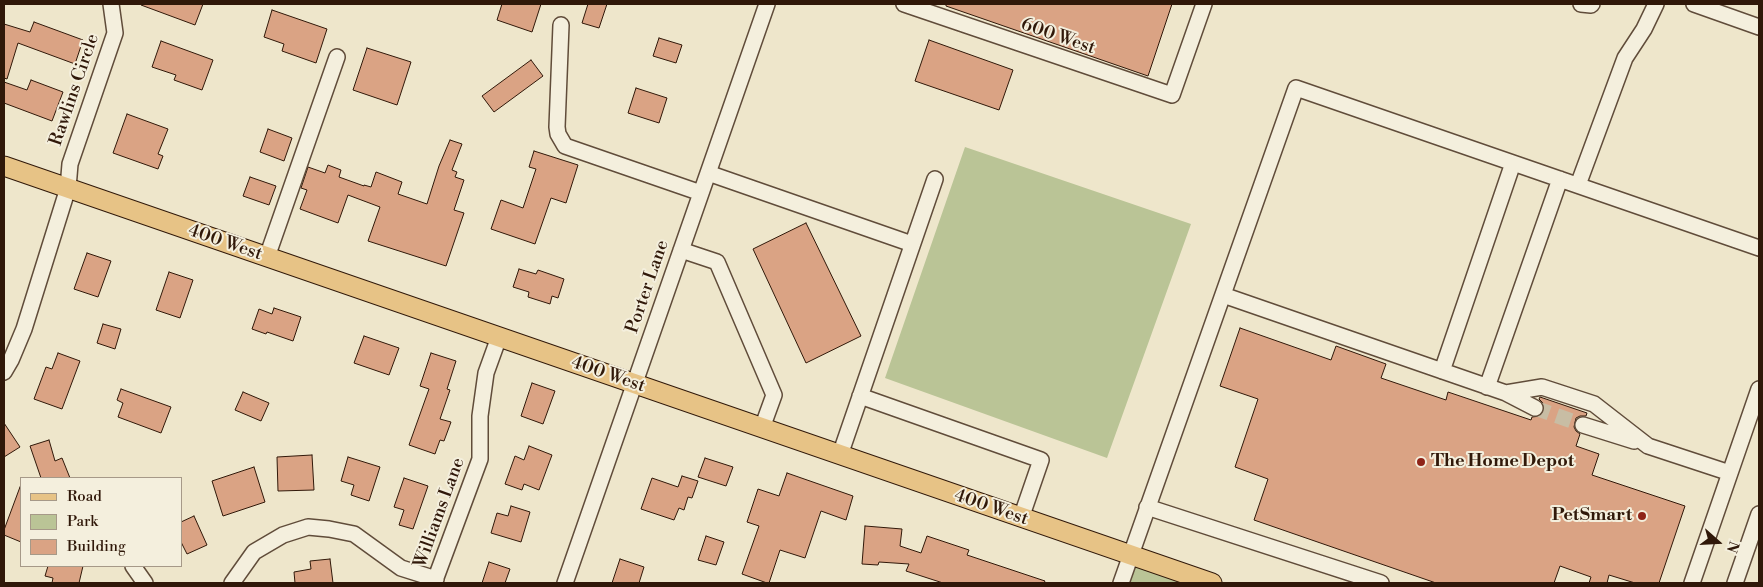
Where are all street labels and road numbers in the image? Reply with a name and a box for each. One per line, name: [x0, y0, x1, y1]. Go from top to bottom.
street label: 600 West: [1018, 14, 1098, 60]
street label: Rawlins Circle: [46, 31, 104, 149]
street label: 400 West: [185, 220, 265, 266]
street label: Porter Lane: [622, 238, 674, 336]
street label: 400 West: [568, 352, 648, 398]
street label: Williams Lane: [410, 455, 470, 571]
street label: 400 West: [951, 485, 1031, 531]

